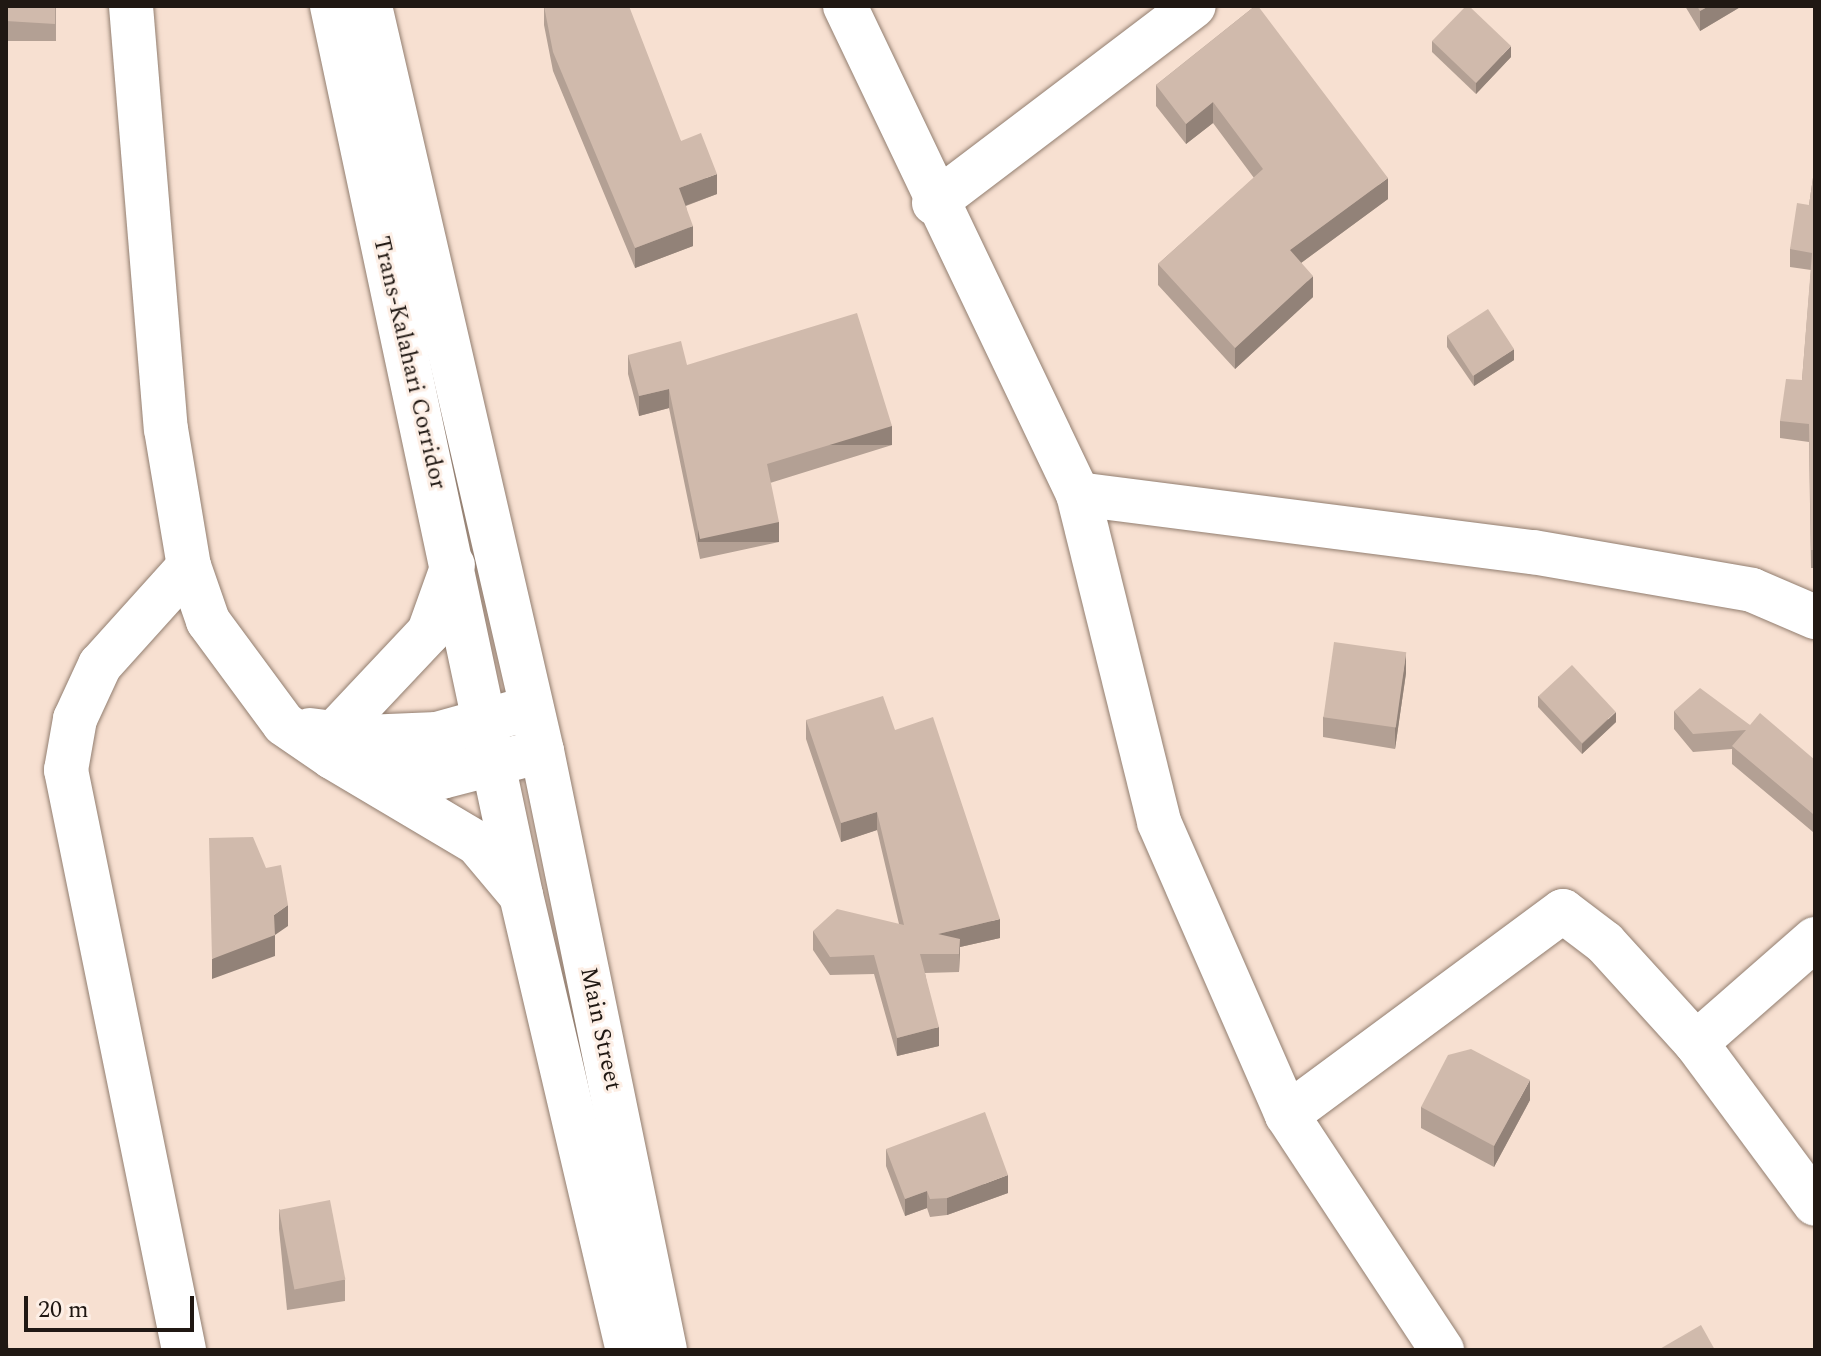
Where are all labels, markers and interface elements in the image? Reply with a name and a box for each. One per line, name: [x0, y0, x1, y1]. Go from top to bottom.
street label: Trans-Kalahari Corridor: [366, 234, 452, 492]
street label: Main Street: [573, 965, 627, 1093]
scale bar: [28, 1280, 198, 1330]
text: 20 m: [38, 1292, 89, 1328]

